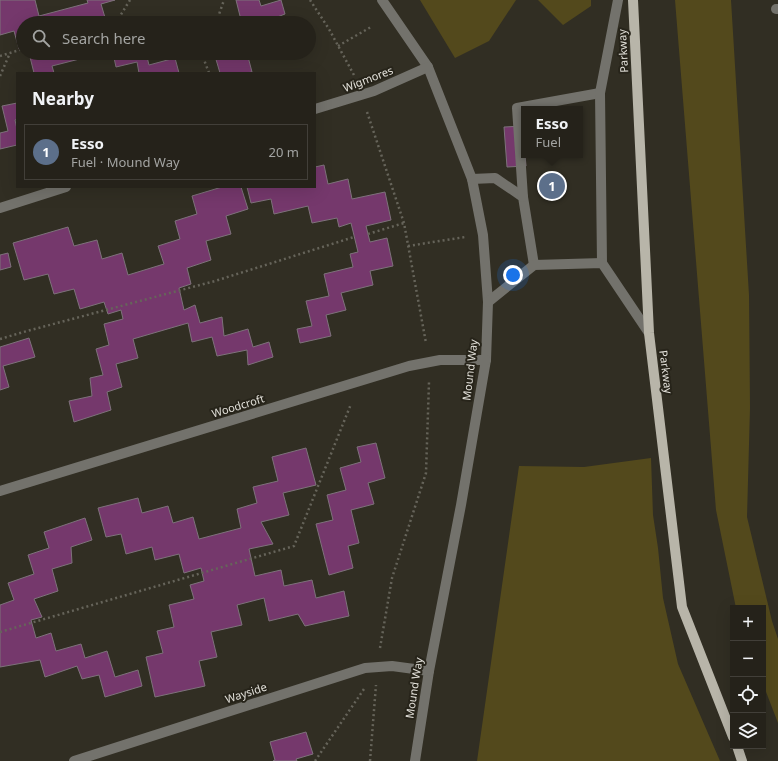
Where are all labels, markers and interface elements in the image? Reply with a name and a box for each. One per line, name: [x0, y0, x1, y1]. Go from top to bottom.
search box: [16, 16, 316, 60]
icon: search: [30, 27, 52, 49]
text: Search here: [62, 28, 145, 48]
street label: Parkway: [614, 28, 631, 73]
street label: Wigmores: [341, 62, 395, 95]
text: Nearby: [32, 87, 94, 110]
popup: [521, 106, 583, 158]
text: Esso: [536, 113, 568, 133]
text: Esso: [71, 133, 104, 153]
text: Fuel: [536, 133, 561, 151]
text: 1: [42, 143, 50, 161]
text: 20 m: [269, 143, 299, 161]
text: Fuel · Mound Way: [71, 153, 180, 171]
pin: 1: [539, 171, 565, 201]
your location: [503, 265, 523, 285]
street label: Mound Way: [458, 338, 481, 401]
street label: Parkway: [656, 349, 677, 395]
street label: Woodcroft: [210, 390, 266, 421]
map controls: [730, 605, 766, 749]
button: +: [730, 605, 766, 641]
button: −: [730, 641, 766, 677]
street label: Mound Way: [401, 656, 426, 720]
button: locate: [730, 677, 766, 713]
street label: Wayside: [223, 679, 269, 706]
button: layers: [730, 713, 766, 749]

